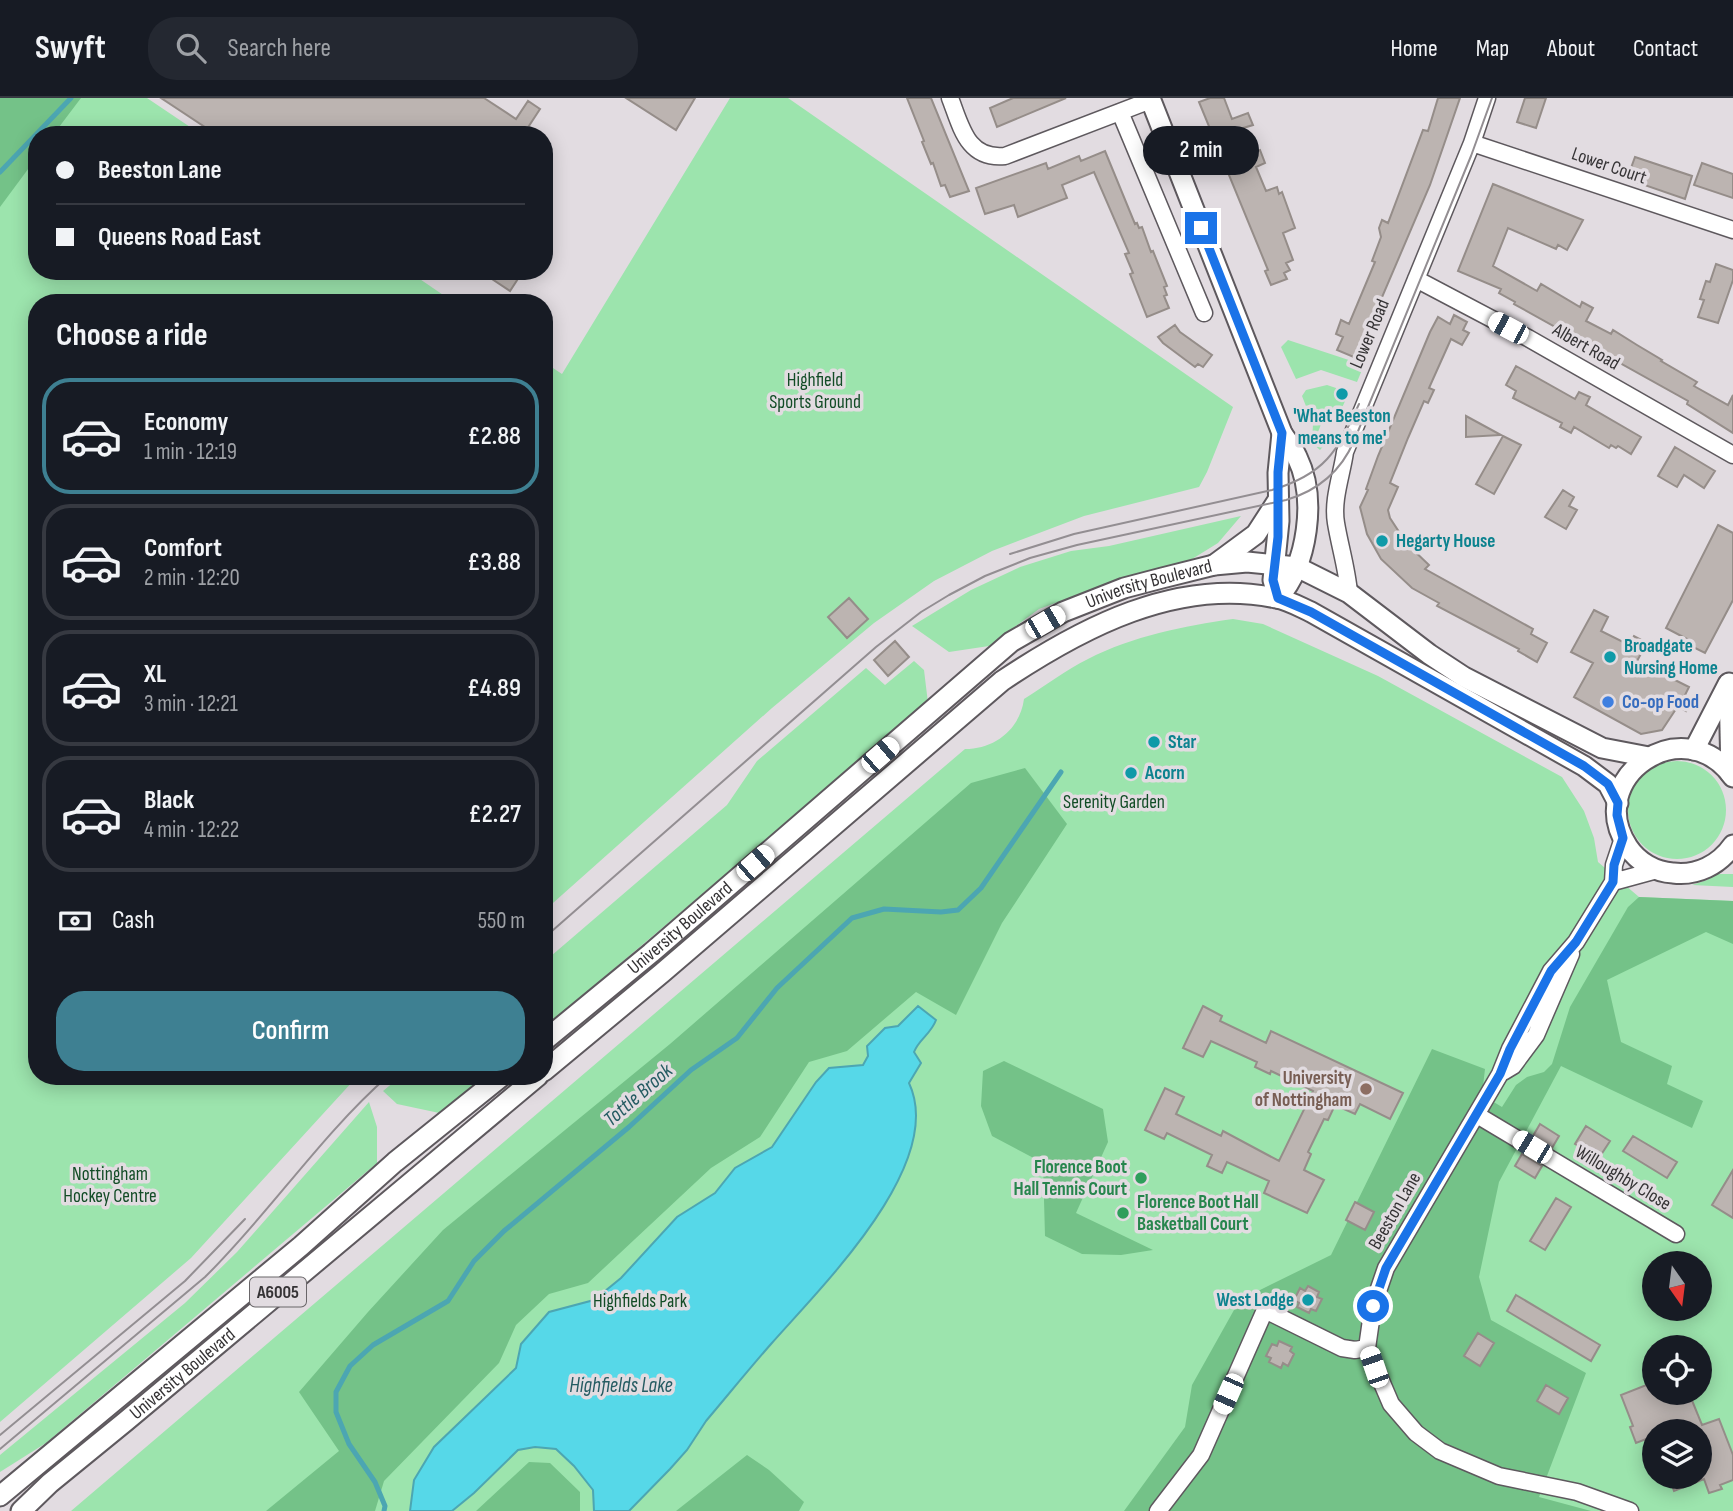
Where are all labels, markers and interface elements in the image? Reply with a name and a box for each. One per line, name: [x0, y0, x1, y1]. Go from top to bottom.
search box: [148, 17, 638, 80]
text: Swyft: [35, 28, 106, 68]
icon: search: [172, 29, 210, 67]
text: Search here: [228, 33, 331, 64]
text: Home: [1390, 34, 1438, 63]
text: Map: [1476, 34, 1509, 63]
text: About: [1547, 34, 1595, 63]
text: Contact: [1633, 34, 1698, 63]
callout: 2 min: [1143, 127, 1259, 176]
text: 2 min: [1179, 136, 1223, 164]
street label: Lower Court: [1569, 142, 1650, 190]
text: Beeston Lane: [98, 155, 222, 186]
route end: [1185, 212, 1217, 244]
text: Queens Road East: [98, 222, 261, 253]
street label: Lower Road: [1345, 296, 1395, 372]
car: [1485, 309, 1532, 347]
text: Choose a ride: [56, 316, 208, 355]
street label: Albert Road: [1548, 318, 1624, 375]
park label: Highfield Sports Ground: [769, 369, 861, 414]
marker: 'What Beeston means to me': [1334, 386, 1350, 402]
icon: car: [60, 405, 123, 468]
place label: 'What Beeston means to me': [1293, 405, 1391, 450]
text: Economy: [144, 407, 228, 438]
text: £2.88: [467, 421, 521, 452]
text: 1 min · 12:19: [144, 438, 237, 466]
place label: Hegarty House: [1396, 530, 1495, 553]
icon: car: [60, 531, 123, 594]
text: Comfort: [144, 533, 222, 564]
marker: Hegarty House: [1374, 533, 1390, 549]
text: £3.88: [467, 547, 521, 578]
street label: University Boulevard: [1082, 554, 1214, 613]
text: 2 min · 12:20: [144, 564, 240, 592]
car: [1022, 602, 1069, 642]
place label: Broadgate Nursing Home: [1624, 635, 1718, 680]
marker: Broadgate Nursing Home: [1602, 649, 1618, 665]
icon: car: [60, 657, 123, 720]
text: XL: [144, 659, 166, 690]
text: £4.89: [467, 673, 521, 704]
text: 3 min · 12:21: [144, 690, 238, 718]
place label: Co-op Food: [1622, 691, 1699, 714]
marker: Co-op Food: [1600, 694, 1616, 710]
place label: Star: [1168, 731, 1197, 754]
car: [858, 733, 903, 777]
marker: Star: [1146, 734, 1162, 750]
place label: Acorn: [1144, 762, 1185, 785]
marker: Acorn: [1123, 765, 1139, 781]
icon: car: [60, 783, 123, 846]
text: Black: [144, 785, 194, 816]
park label: Serenity Garden: [1063, 791, 1165, 814]
text: £2.27: [468, 799, 521, 830]
text: 4 min · 12:22: [144, 816, 239, 844]
car: [733, 841, 778, 885]
street label: University Boulevard: [623, 876, 737, 979]
icon: cash: [56, 902, 94, 940]
text: Cash: [112, 905, 155, 936]
text: 550 m: [478, 907, 525, 935]
button: Confirm: [56, 991, 525, 1071]
water label: Tottle Brook: [598, 1058, 678, 1132]
place label: University of Nottingham: [1255, 1067, 1352, 1112]
marker: University of Nottingham: [1358, 1081, 1374, 1097]
car: [1509, 1127, 1556, 1167]
street label: Willoughby Close: [1571, 1140, 1675, 1216]
place label: Florence Boot Hall Tennis Court: [1014, 1156, 1127, 1201]
park label: Nottingham Hockey Centre: [63, 1163, 157, 1208]
street label: Beeston Lane: [1364, 1168, 1426, 1254]
marker: Florence Boot Hall Tennis Court: [1133, 1170, 1149, 1186]
place label: Florence Boot Hall Basketball Court: [1137, 1191, 1259, 1236]
marker: Florence Boot Hall Basketball Court: [1115, 1205, 1131, 1221]
north arrow: [1642, 1251, 1712, 1321]
map controls: [1642, 1251, 1712, 1489]
road number: A6005: [250, 1278, 306, 1307]
place label: West Lodge: [1217, 1289, 1294, 1312]
park label: Highfields Park: [593, 1290, 688, 1313]
route start: [1357, 1290, 1389, 1322]
marker: West Lodge: [1300, 1292, 1316, 1308]
street label: University Boulevard: [125, 1323, 240, 1424]
button: locate: [1642, 1335, 1712, 1405]
car: [1358, 1344, 1391, 1390]
car: [1210, 1371, 1247, 1417]
water label: Highfields Lake: [569, 1373, 673, 1398]
button: layers: [1642, 1419, 1712, 1489]

